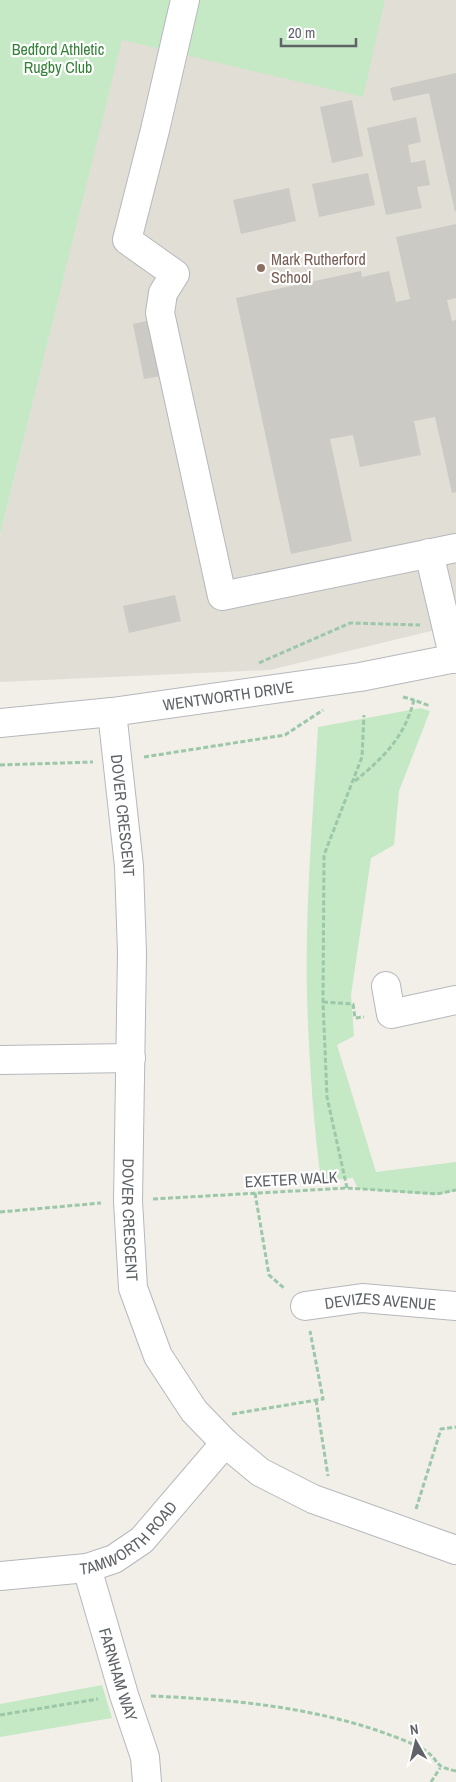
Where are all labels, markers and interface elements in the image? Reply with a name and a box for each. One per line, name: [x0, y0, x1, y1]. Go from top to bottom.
scale bar: [281, 15, 356, 47]
text: 20 m: [288, 22, 315, 43]
park label: Bedford Athletic Rugby Club: [12, 38, 105, 78]
place label: Mark Rutherford School: [271, 248, 366, 288]
marker: Mark Rutherford School: [255, 262, 267, 274]
street label: WENTWORTH DRIVE: [161, 675, 295, 716]
street label: DOVER CRESCENT: [106, 753, 140, 877]
street label: DOVER CRESCENT: [117, 1158, 144, 1282]
street label: EXETER WALK: [244, 1166, 338, 1192]
street label: DEVIZES AVENUE: [323, 1287, 437, 1315]
street label: TAMWORTH ROAD: [79, 1496, 182, 1580]
street label: FARNHAM WAY: [94, 1625, 143, 1724]
north arrow: [391, 1717, 441, 1767]
text: N: [409, 1720, 420, 1739]

